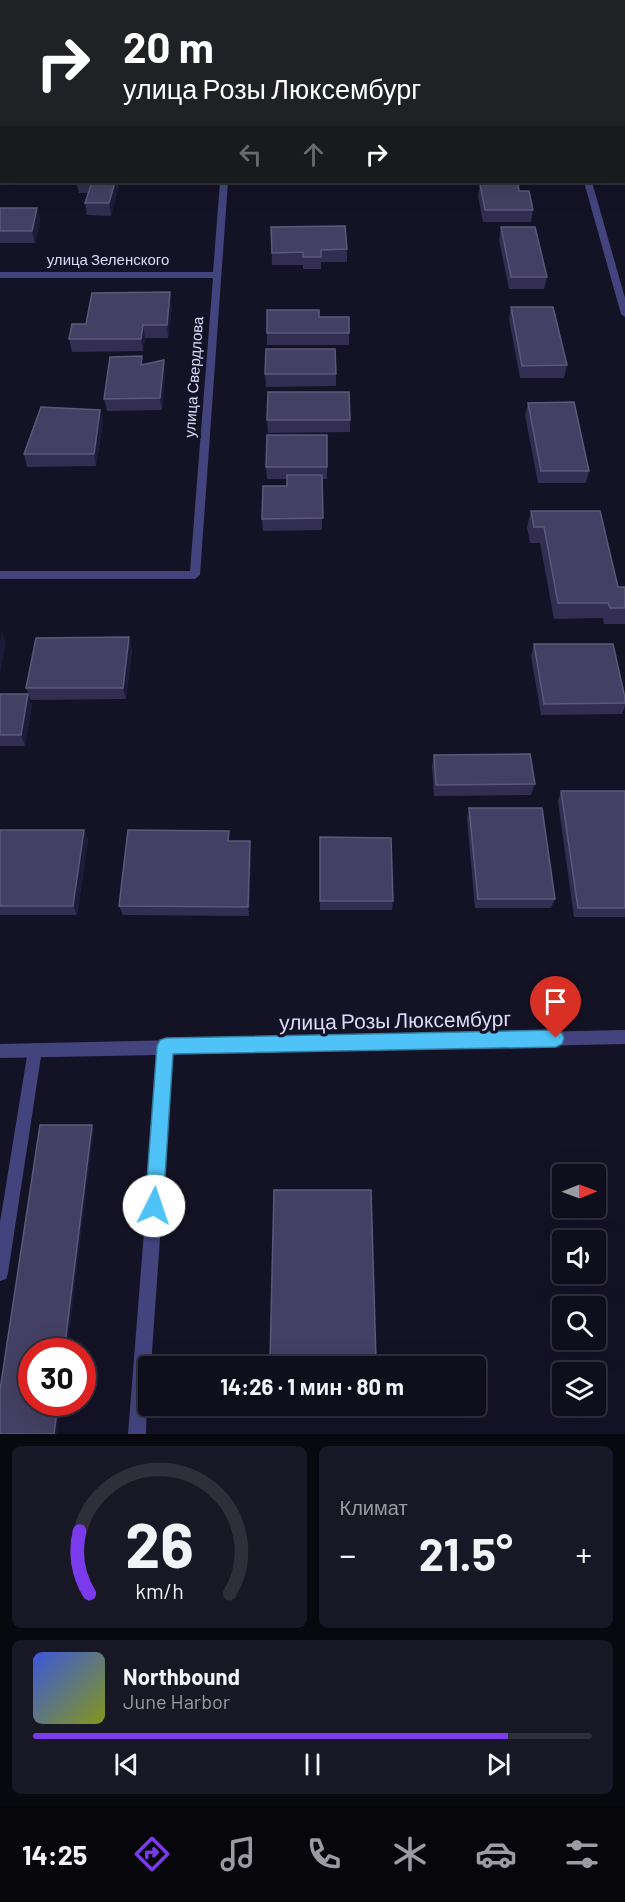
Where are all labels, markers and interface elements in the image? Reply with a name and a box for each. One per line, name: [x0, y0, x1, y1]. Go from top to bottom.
text: 20 m: [123, 21, 214, 71]
icon: right: [24, 24, 102, 102]
text: улица Розы Люксембург: [123, 72, 421, 104]
icon: left: [234, 138, 267, 171]
icon: ahead: [297, 138, 330, 171]
icon: right: [360, 138, 393, 171]
street label: улица Зеленского: [47, 250, 169, 268]
street label: улица Свердлова: [180, 315, 206, 438]
pin: [530, 976, 581, 1038]
icon: arrive: [539, 985, 572, 1018]
street label: улица Розы Люксембург: [279, 1005, 511, 1034]
north arrow: [552, 1164, 606, 1218]
map controls: [552, 1164, 606, 1416]
position arrow: [122, 1174, 186, 1238]
button: sound: [552, 1230, 606, 1284]
button: search: [552, 1296, 606, 1350]
speed limit sign: 30: [18, 1338, 96, 1416]
button: layers: [552, 1362, 606, 1416]
text: 14:26 · 1 мин · 80 m: [220, 1373, 404, 1399]
text: Климат: [340, 1495, 408, 1519]
text: 26: [125, 1506, 193, 1580]
text: 21.5°: [419, 1526, 513, 1580]
text: −: [340, 1534, 356, 1574]
text: +: [576, 1534, 592, 1574]
text: km/h: [135, 1578, 184, 1603]
text: Northbound: [123, 1663, 240, 1689]
text: June Harbor: [123, 1689, 230, 1713]
icon: previous: [110, 1748, 143, 1781]
icon: pause: [296, 1748, 329, 1781]
icon: next: [482, 1748, 515, 1781]
icon: directions: [131, 1833, 173, 1875]
icon: music: [217, 1833, 259, 1875]
icon: phone: [303, 1833, 345, 1875]
icon: climate: [389, 1833, 431, 1875]
icon: car: [475, 1833, 517, 1875]
icon: filters: [561, 1833, 603, 1875]
text: 14:25: [22, 1838, 87, 1870]

